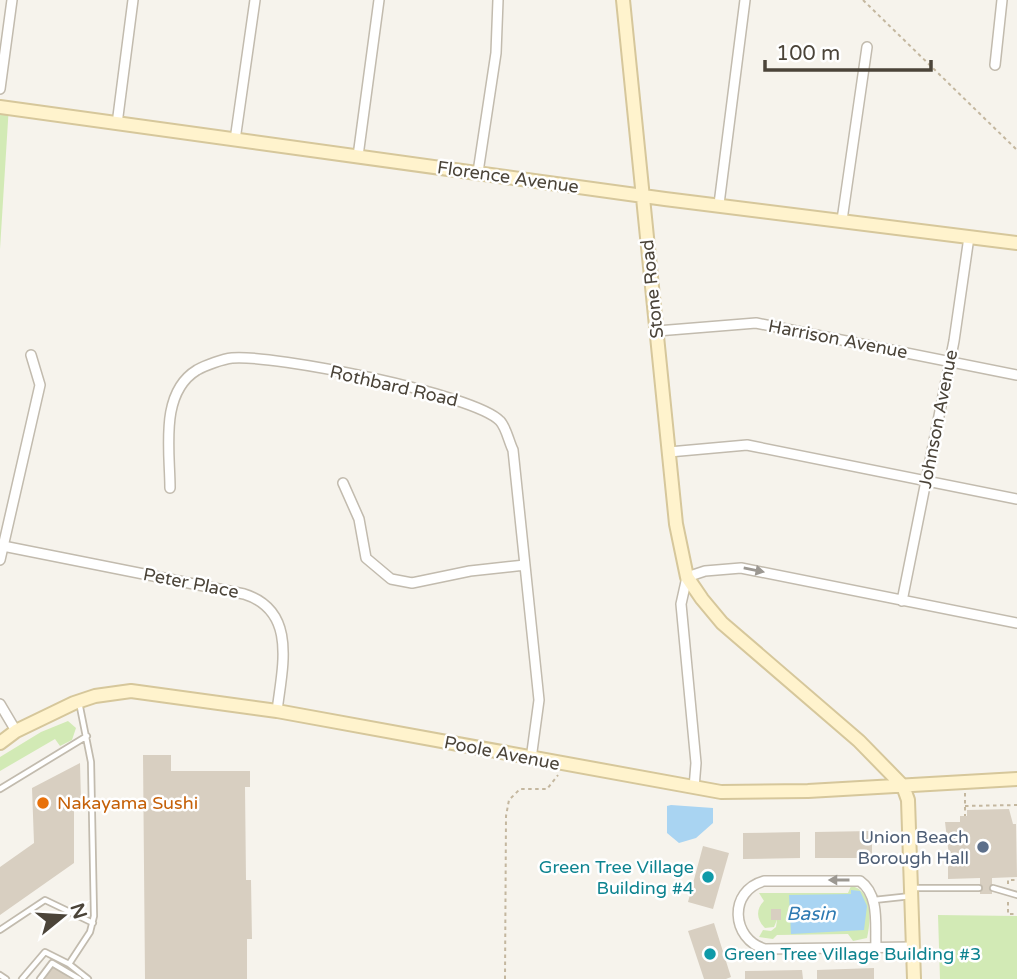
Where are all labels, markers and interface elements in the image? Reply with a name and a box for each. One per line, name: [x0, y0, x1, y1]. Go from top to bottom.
scale bar: [765, 28, 931, 72]
text: 100 m: [776, 41, 840, 66]
street label: Florence Avenue: [436, 156, 580, 198]
street label: Stone Road: [636, 238, 668, 340]
street label: Harrison Avenue: [766, 315, 910, 363]
street label: Johnson Avenue: [914, 348, 962, 490]
street label: Rothbard Road: [328, 361, 460, 411]
street label: Peter Place: [141, 563, 241, 603]
one-way arrow: [743, 565, 765, 576]
street label: Poole Avenue: [442, 731, 562, 775]
place label: Nakayama Sushi: [57, 792, 198, 814]
marker: Nakayama Sushi: [35, 795, 51, 811]
place label: Union Beach Borough Hall: [857, 826, 969, 869]
marker: Union Beach Borough Hall: [975, 839, 991, 855]
place label: Green Tree Village Building #4: [539, 856, 694, 899]
marker: Green Tree Village Building #4: [700, 869, 716, 885]
one-way arrow: [828, 874, 850, 886]
north arrow: [28, 881, 98, 951]
text: N: [65, 900, 91, 922]
water label: Basin: [786, 903, 836, 925]
place label: Green Tree Village Building #3: [724, 943, 981, 965]
marker: Green Tree Village Building #3: [702, 946, 718, 962]

